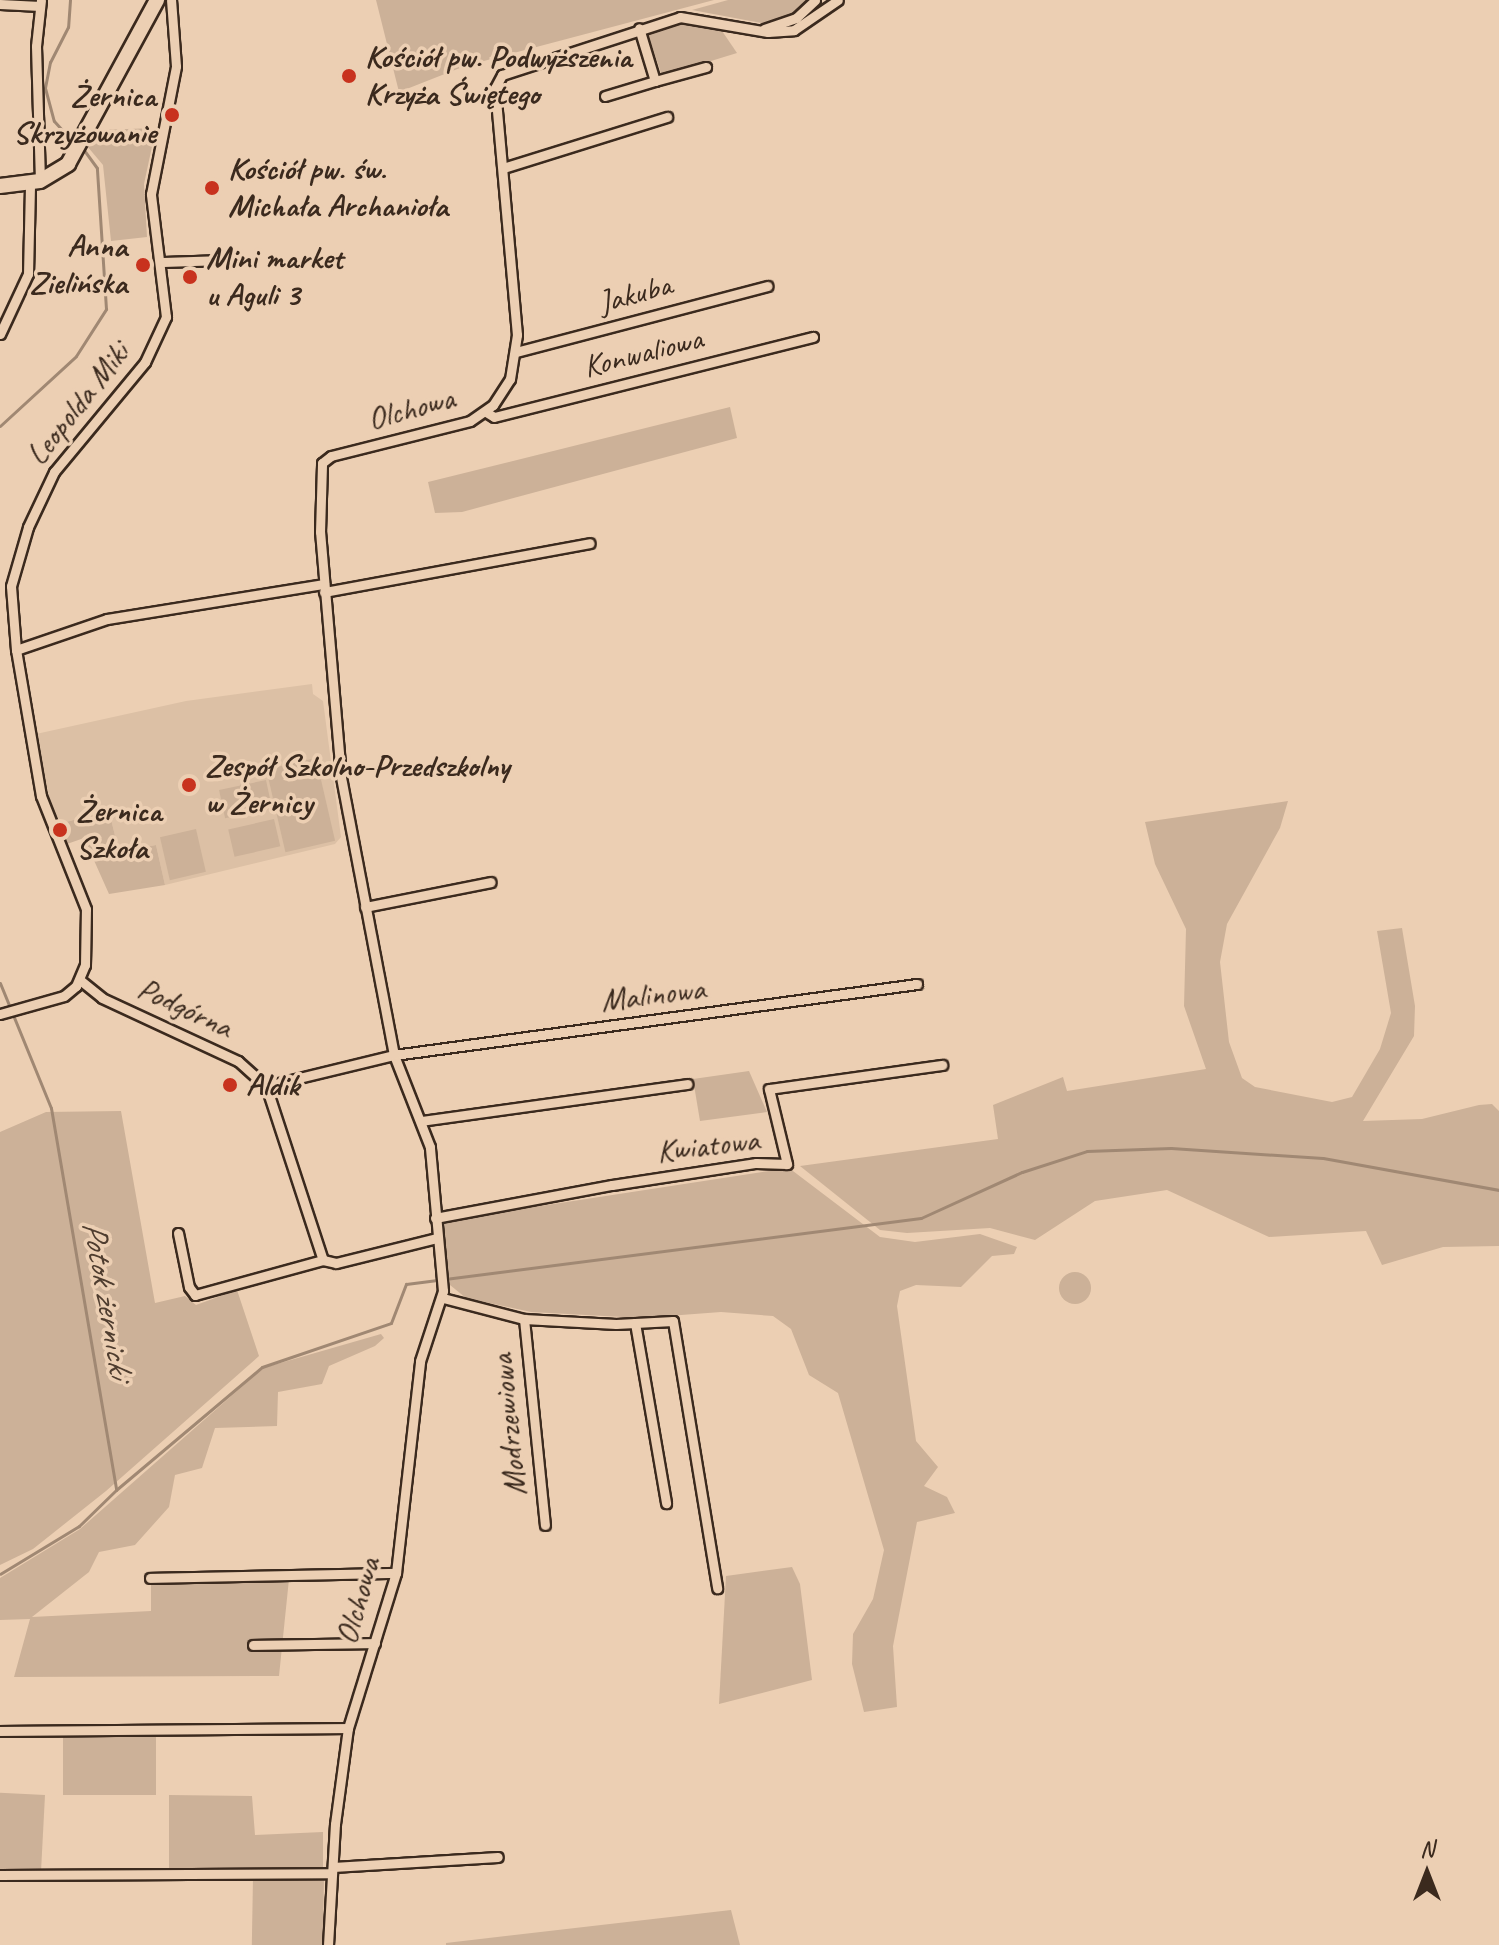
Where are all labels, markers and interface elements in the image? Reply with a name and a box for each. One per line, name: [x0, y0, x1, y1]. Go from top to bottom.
place label: Kościół pw. Podwyższenia Krzyża Świętego: [365, 39, 631, 114]
marker: Kościół pw. Podwyższenia Krzyża Świętego: [340, 67, 358, 85]
place label: Żernica Skrzyżowanie: [13, 78, 156, 153]
marker: Żernica Skrzyżowanie: [163, 106, 181, 124]
place label: Kościół pw. św. Michała Archanioła: [228, 151, 449, 226]
marker: Kościół pw. św. Michała Archanioła: [203, 179, 221, 197]
place label: Anna Zielińska: [30, 228, 127, 303]
place label: Mini market u Aguli 3: [206, 240, 342, 315]
marker: Anna Zielińska: [134, 256, 152, 274]
street label: Jakuba: [594, 266, 676, 322]
marker: Mini market u Aguli 3: [181, 268, 199, 286]
street label: Konwaliowa: [580, 320, 706, 386]
street label: Leopolda Miki: [18, 335, 138, 473]
street label: Olchowa: [364, 379, 458, 439]
place label: Zespół Szkolno-Przedszkolny w Żernicy: [205, 748, 509, 823]
marker: Zespół Szkolno-Przedszkolny w Żernicy: [180, 776, 198, 794]
place label: Żernica Szkoła: [76, 793, 162, 868]
marker: Żernica Szkoła: [51, 821, 69, 839]
street label: Podgórna: [131, 969, 239, 1047]
street label: Malinowa: [599, 970, 707, 1020]
place label: Aldik: [246, 1066, 299, 1104]
marker: Aldik: [221, 1076, 239, 1094]
street label: Kwiatowa: [655, 1121, 761, 1171]
water label: Potok żernicki: [74, 1218, 142, 1380]
street label: Modrzewiowa: [482, 1352, 536, 1498]
street label: Olchowa: [327, 1553, 389, 1649]
north arrow: [1387, 1833, 1467, 1913]
text: N: [1420, 1835, 1434, 1863]

